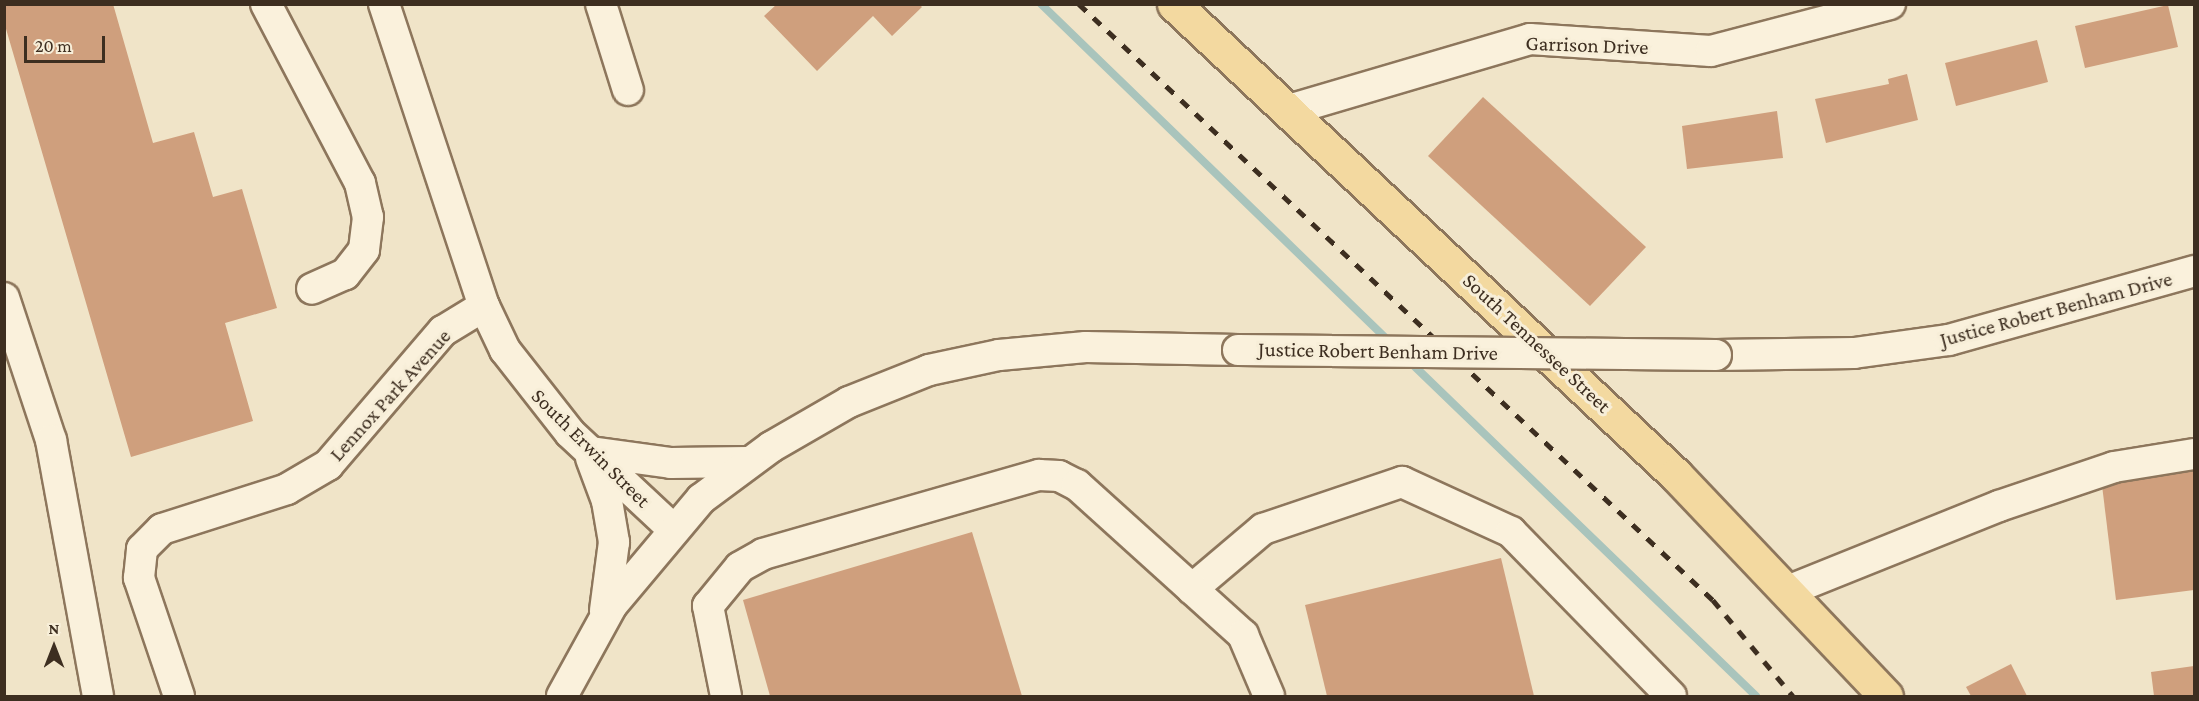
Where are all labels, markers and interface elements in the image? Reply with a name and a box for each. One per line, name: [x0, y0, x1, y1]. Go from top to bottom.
scale bar: [27, 24, 108, 62]
street label: Garrison Drive: [1525, 30, 1649, 60]
text: 20 m: [35, 36, 72, 56]
street label: Justice Robert Benham Drive: [1937, 266, 2175, 352]
street label: South Tennessee Street: [1458, 268, 1616, 418]
street label: Lennox Park Avenue: [324, 324, 456, 466]
street label: Justice Robert Benham Drive: [1258, 336, 1498, 366]
street label: South Erwin Street: [526, 383, 656, 513]
north arrow: [24, 617, 84, 677]
text: N: [49, 620, 59, 637]

